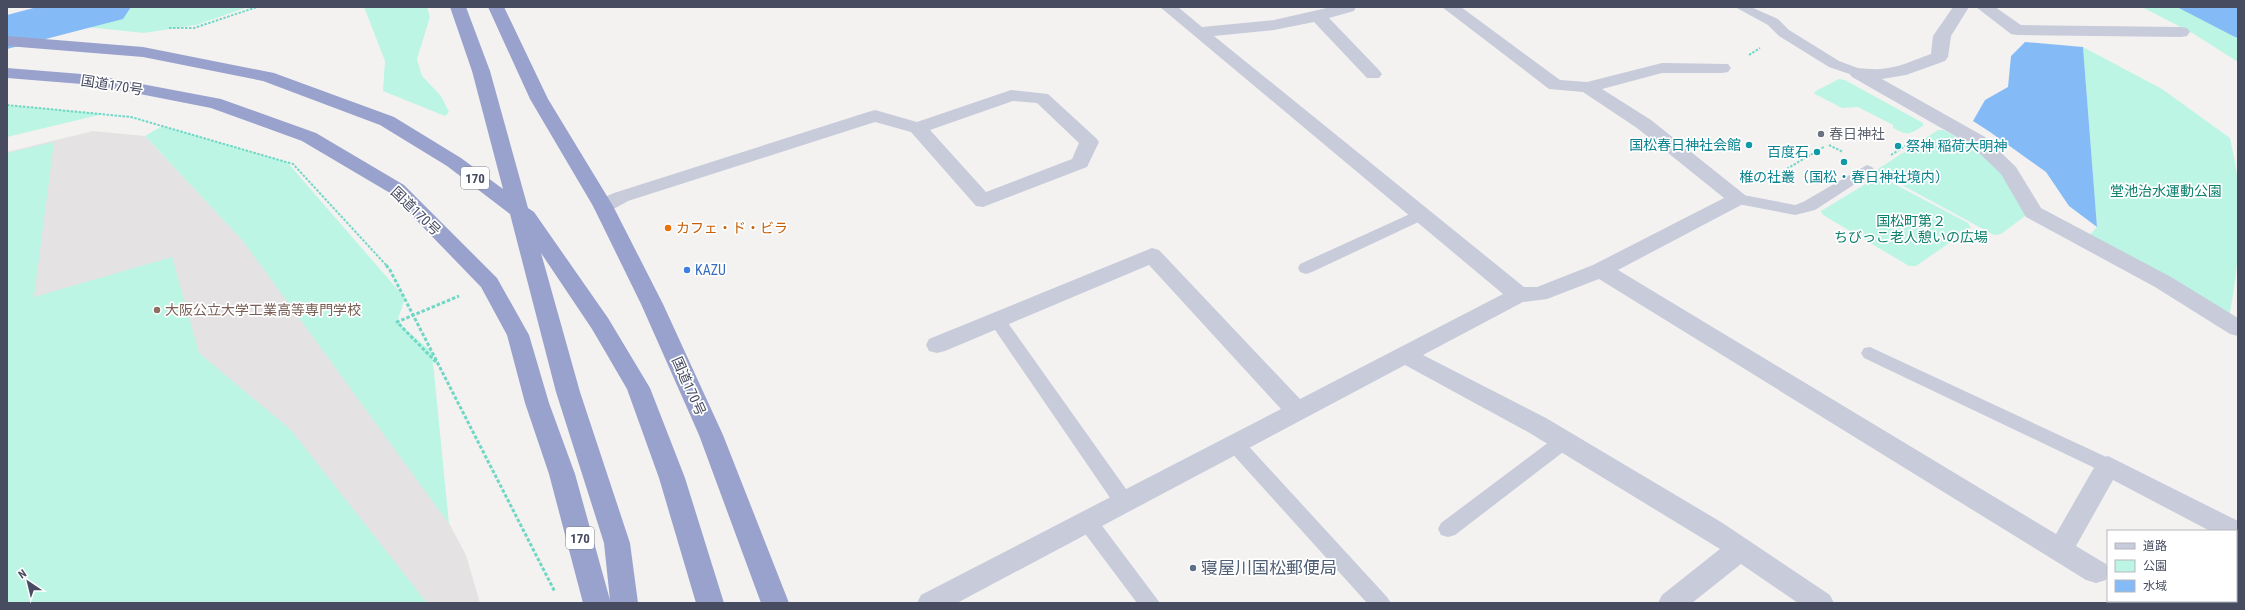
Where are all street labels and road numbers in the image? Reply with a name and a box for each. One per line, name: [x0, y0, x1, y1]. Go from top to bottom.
street label: 国道170号: [80, 72, 144, 98]
road number: 170: [461, 167, 489, 189]
street label: 国道170号: [388, 183, 444, 239]
street label: 国道170号: [669, 354, 709, 418]
road number: 170: [566, 527, 594, 549]

